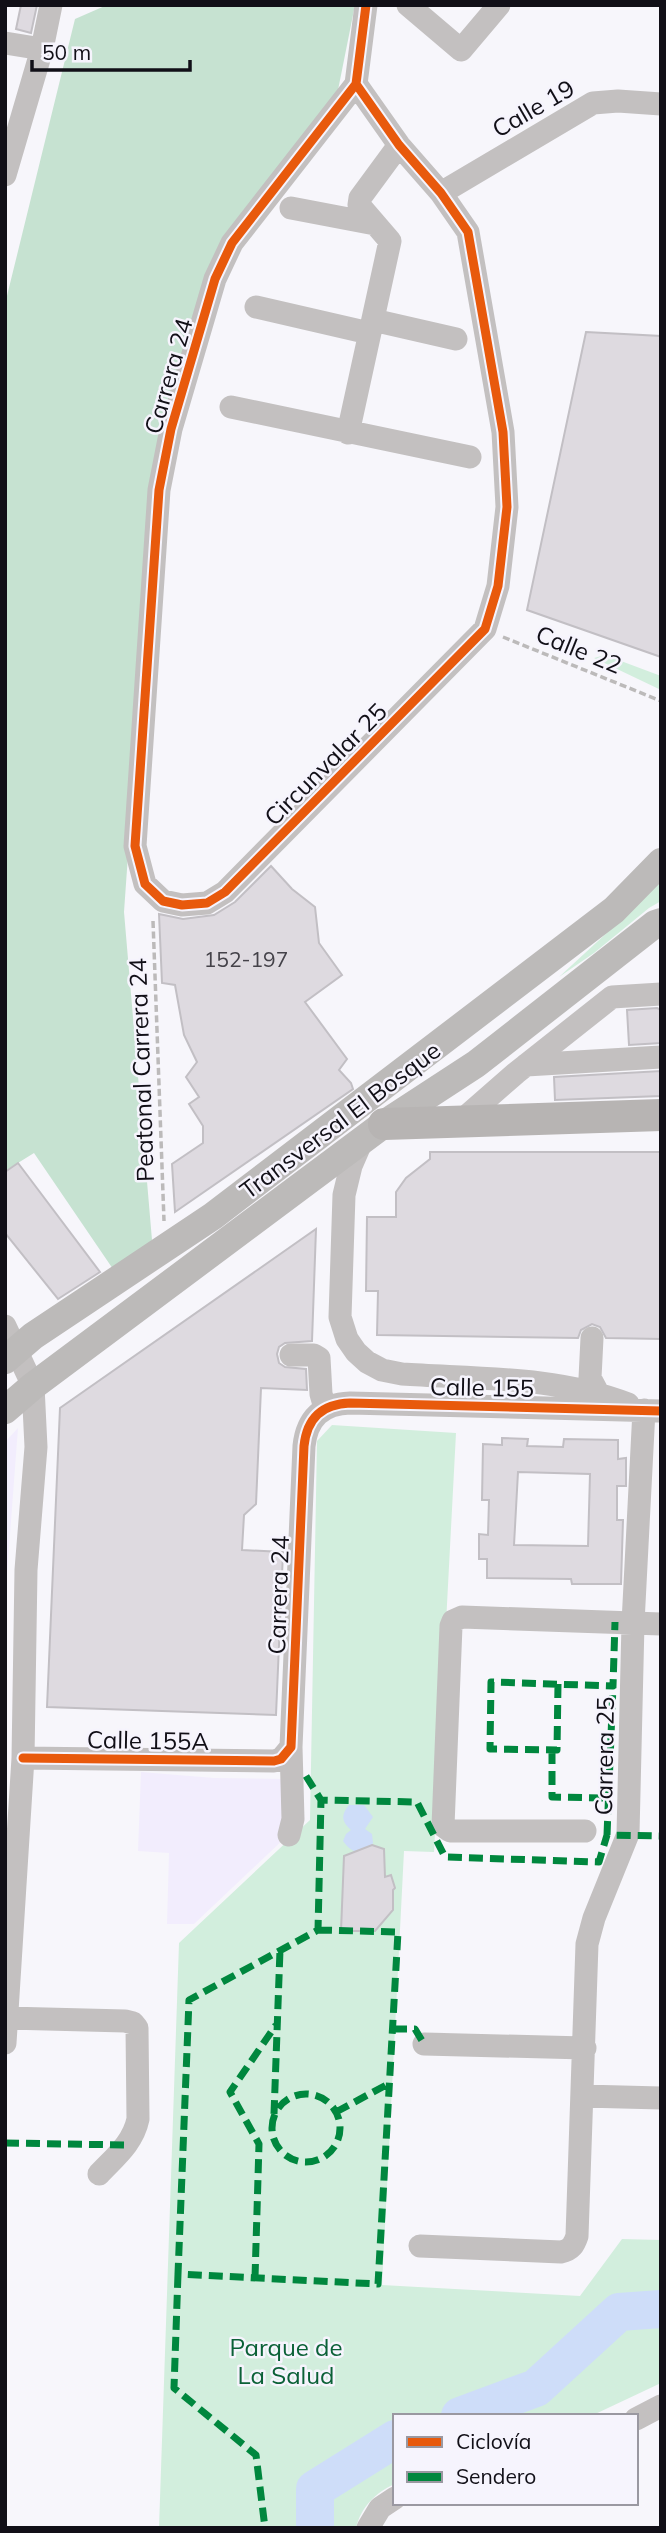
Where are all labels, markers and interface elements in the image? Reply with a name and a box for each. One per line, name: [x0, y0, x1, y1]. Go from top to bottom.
scale bar: [32, 28, 189, 72]
text: 50 m: [42, 39, 91, 65]
street label: Calle 19: [487, 73, 579, 143]
street label: Carrera 24: [137, 315, 199, 437]
street label: Calle 22: [532, 618, 626, 680]
street label: Circunvalar 25: [257, 696, 393, 832]
house number: 152-197: [204, 946, 288, 972]
street label: Peatonal Carrera 24: [122, 958, 160, 1182]
street label: Transversal El Bosque: [234, 1035, 446, 1205]
street label: Calle 155: [430, 1371, 534, 1403]
street label: Carrera 24: [261, 1535, 295, 1655]
street label: Carrera 25: [588, 1696, 620, 1816]
street label: Calle 155A: [87, 1724, 210, 1756]
park label: Parque de La Salud: [229, 2332, 343, 2390]
legend: [393, 2414, 638, 2505]
text: Ciclovía: [456, 2428, 531, 2454]
text: Sendero: [456, 2463, 536, 2489]

